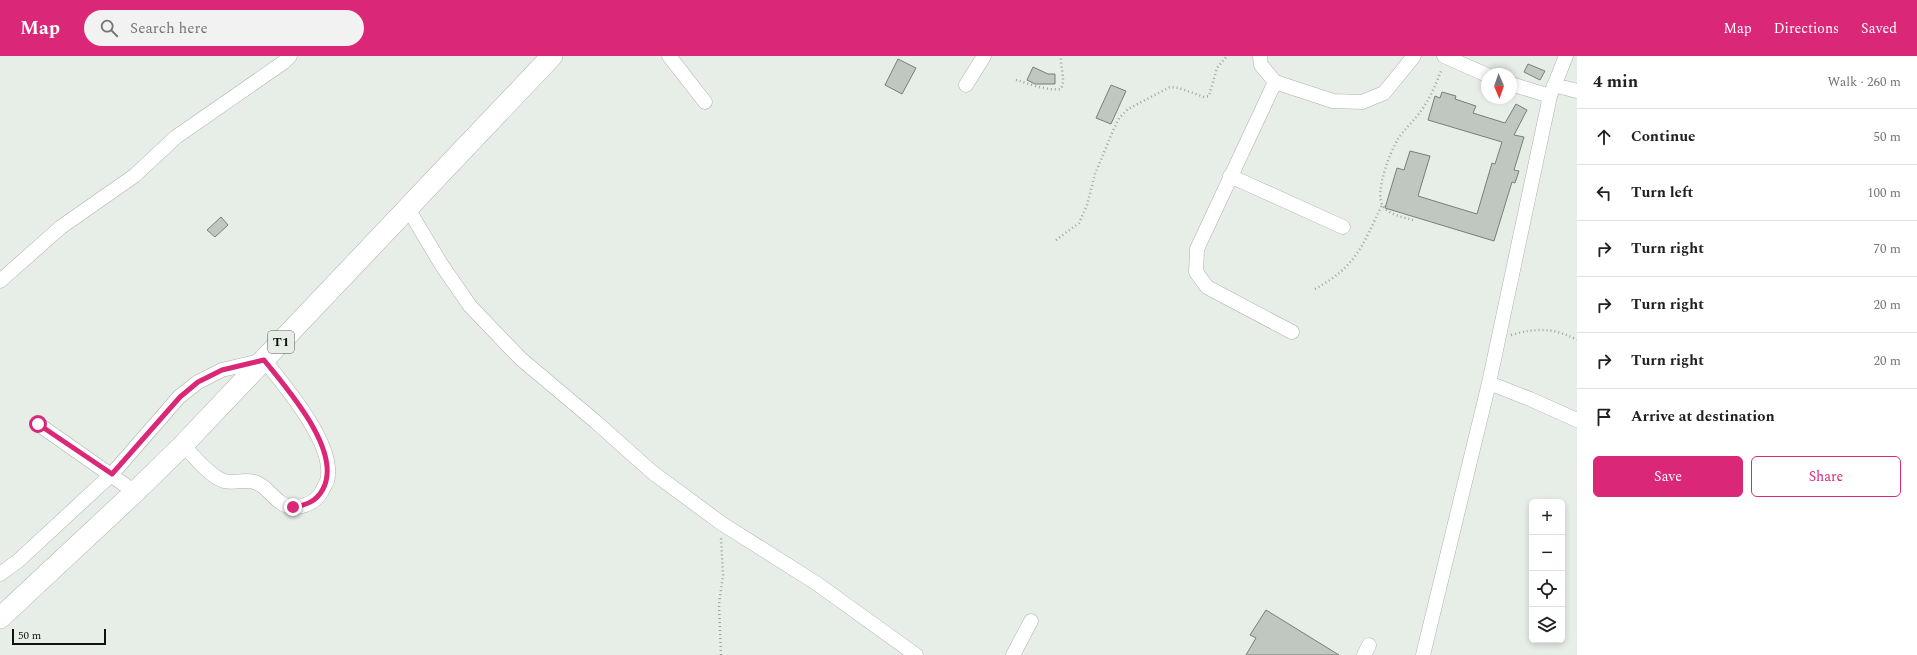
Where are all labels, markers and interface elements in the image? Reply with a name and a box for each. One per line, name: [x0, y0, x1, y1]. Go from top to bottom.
search box: [84, 10, 364, 46]
text: Map: [20, 14, 60, 43]
icon: search: [98, 17, 120, 39]
text: Search here: [130, 17, 208, 40]
text: Map: [1724, 18, 1752, 39]
text: Directions: [1774, 18, 1839, 39]
text: Saved: [1861, 18, 1897, 39]
north arrow: [1481, 68, 1517, 104]
text: 4 min: [1593, 69, 1638, 95]
text: Walk · 260 m: [1827, 72, 1901, 92]
text: Continue: [1631, 125, 1696, 148]
icon: ahead: [1593, 126, 1615, 148]
text: 50 m: [1874, 127, 1901, 147]
text: Turn left: [1631, 181, 1693, 204]
icon: left: [1593, 182, 1615, 204]
text: 100 m: [1867, 183, 1901, 203]
text: Turn right: [1631, 237, 1704, 260]
icon: right: [1593, 238, 1615, 260]
text: 70 m: [1874, 239, 1901, 259]
text: Turn right: [1631, 293, 1704, 316]
icon: right: [1593, 294, 1615, 316]
text: 20 m: [1874, 295, 1901, 315]
road number: T1: [268, 331, 294, 353]
text: Turn right: [1631, 349, 1704, 372]
icon: right: [1593, 350, 1615, 372]
text: 20 m: [1874, 351, 1901, 371]
text: Arrive at destination: [1631, 405, 1775, 428]
icon: arrive: [1593, 406, 1615, 428]
route start: [29, 415, 47, 433]
button: Save: [1593, 456, 1743, 497]
button: Share: [1751, 456, 1901, 497]
route end: [284, 498, 302, 516]
map controls: [1529, 499, 1565, 643]
button: +: [1529, 499, 1565, 535]
button: −: [1529, 535, 1565, 571]
button: locate: [1529, 571, 1565, 607]
button: layers: [1529, 607, 1565, 643]
scale bar: [12, 627, 106, 646]
text: 50 m: [18, 627, 41, 644]

